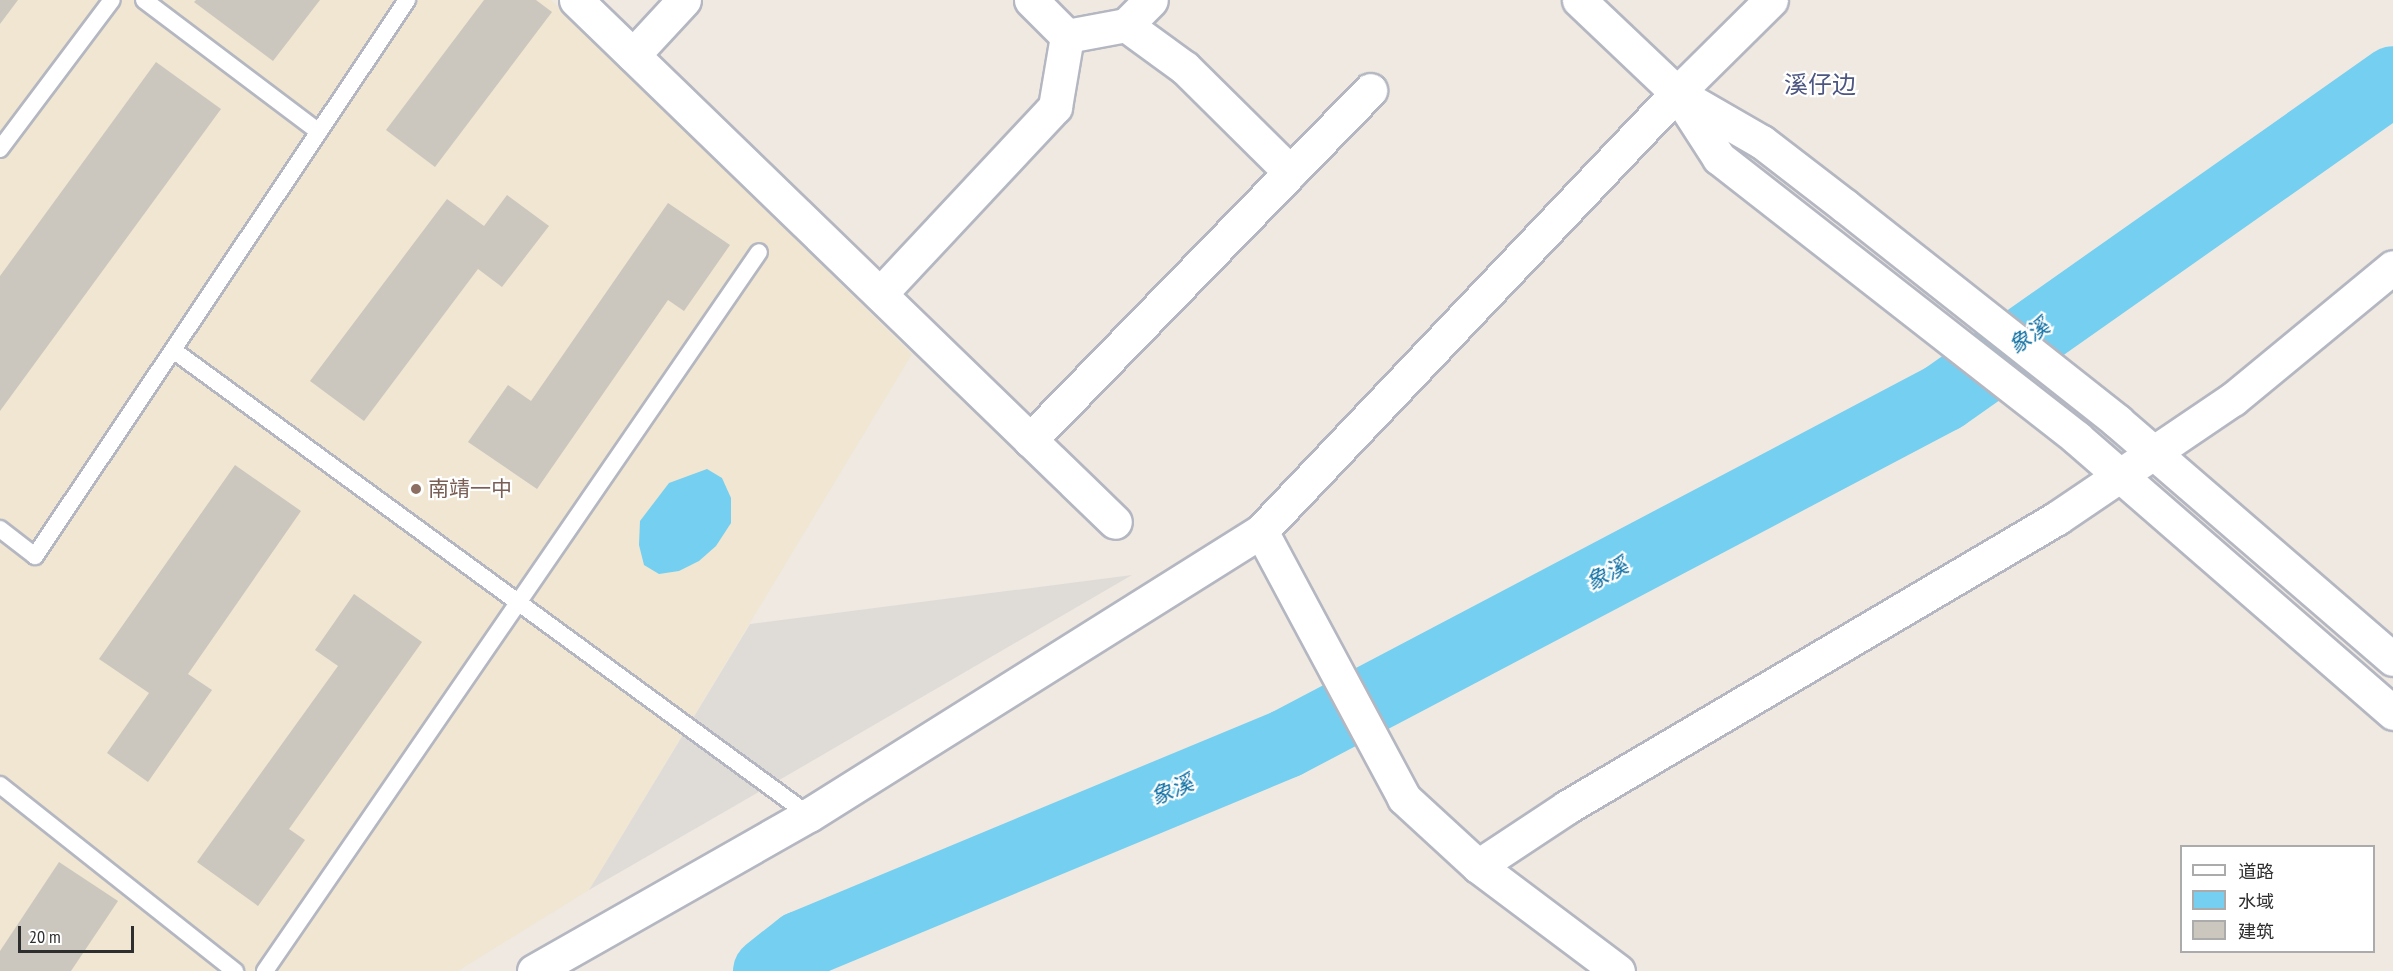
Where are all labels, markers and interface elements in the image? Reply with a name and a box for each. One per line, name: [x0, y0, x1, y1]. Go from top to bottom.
district label: 溪仔边: [1784, 71, 1856, 99]
water label: 象溪: [2003, 313, 2055, 359]
place label: 南靖一中: [428, 476, 512, 502]
marker: 南靖一中: [409, 482, 423, 496]
water label: 象溪: [1581, 552, 1633, 596]
water label: 象溪: [1147, 769, 1197, 811]
legend: [2180, 845, 2375, 953]
text: 道路: [2238, 860, 2274, 883]
text: 水域: [2238, 890, 2274, 913]
scale bar: [21, 914, 136, 952]
text: 建筑: [2238, 920, 2274, 943]
text: 20 m: [29, 925, 61, 948]

